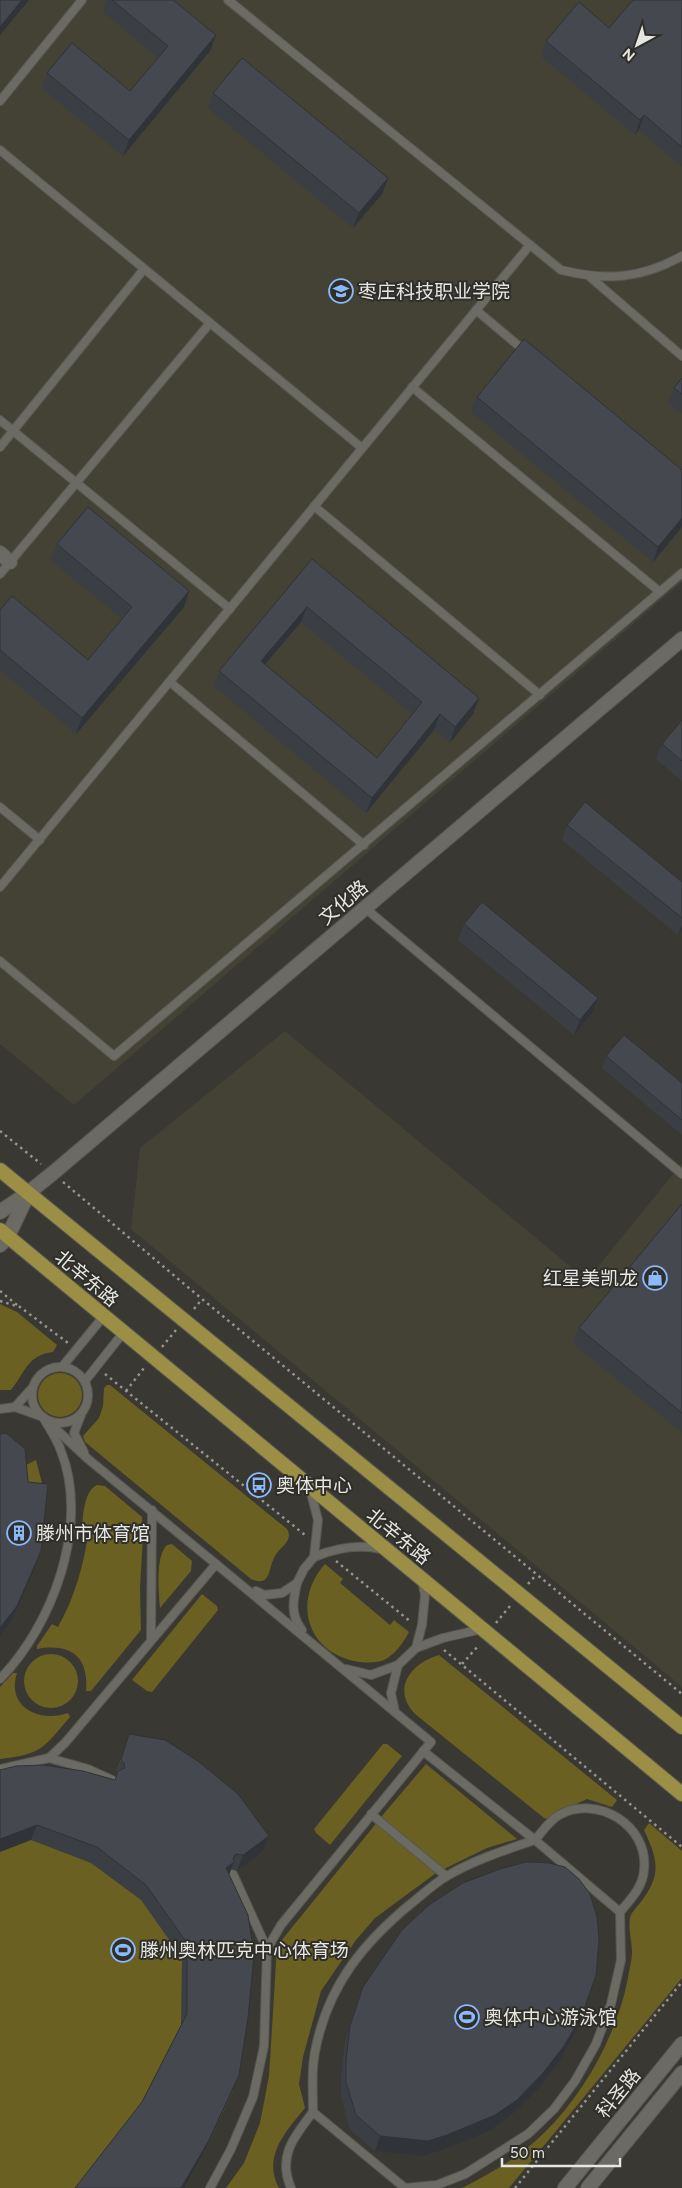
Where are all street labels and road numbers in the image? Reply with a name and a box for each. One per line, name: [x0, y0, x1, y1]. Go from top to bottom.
street label: 文化路: [314, 875, 373, 930]
street label: 北辛东路: [50, 1245, 123, 1312]
street label: 北辛东路: [362, 1504, 435, 1569]
street label: 科圣路: [592, 2064, 645, 2123]

